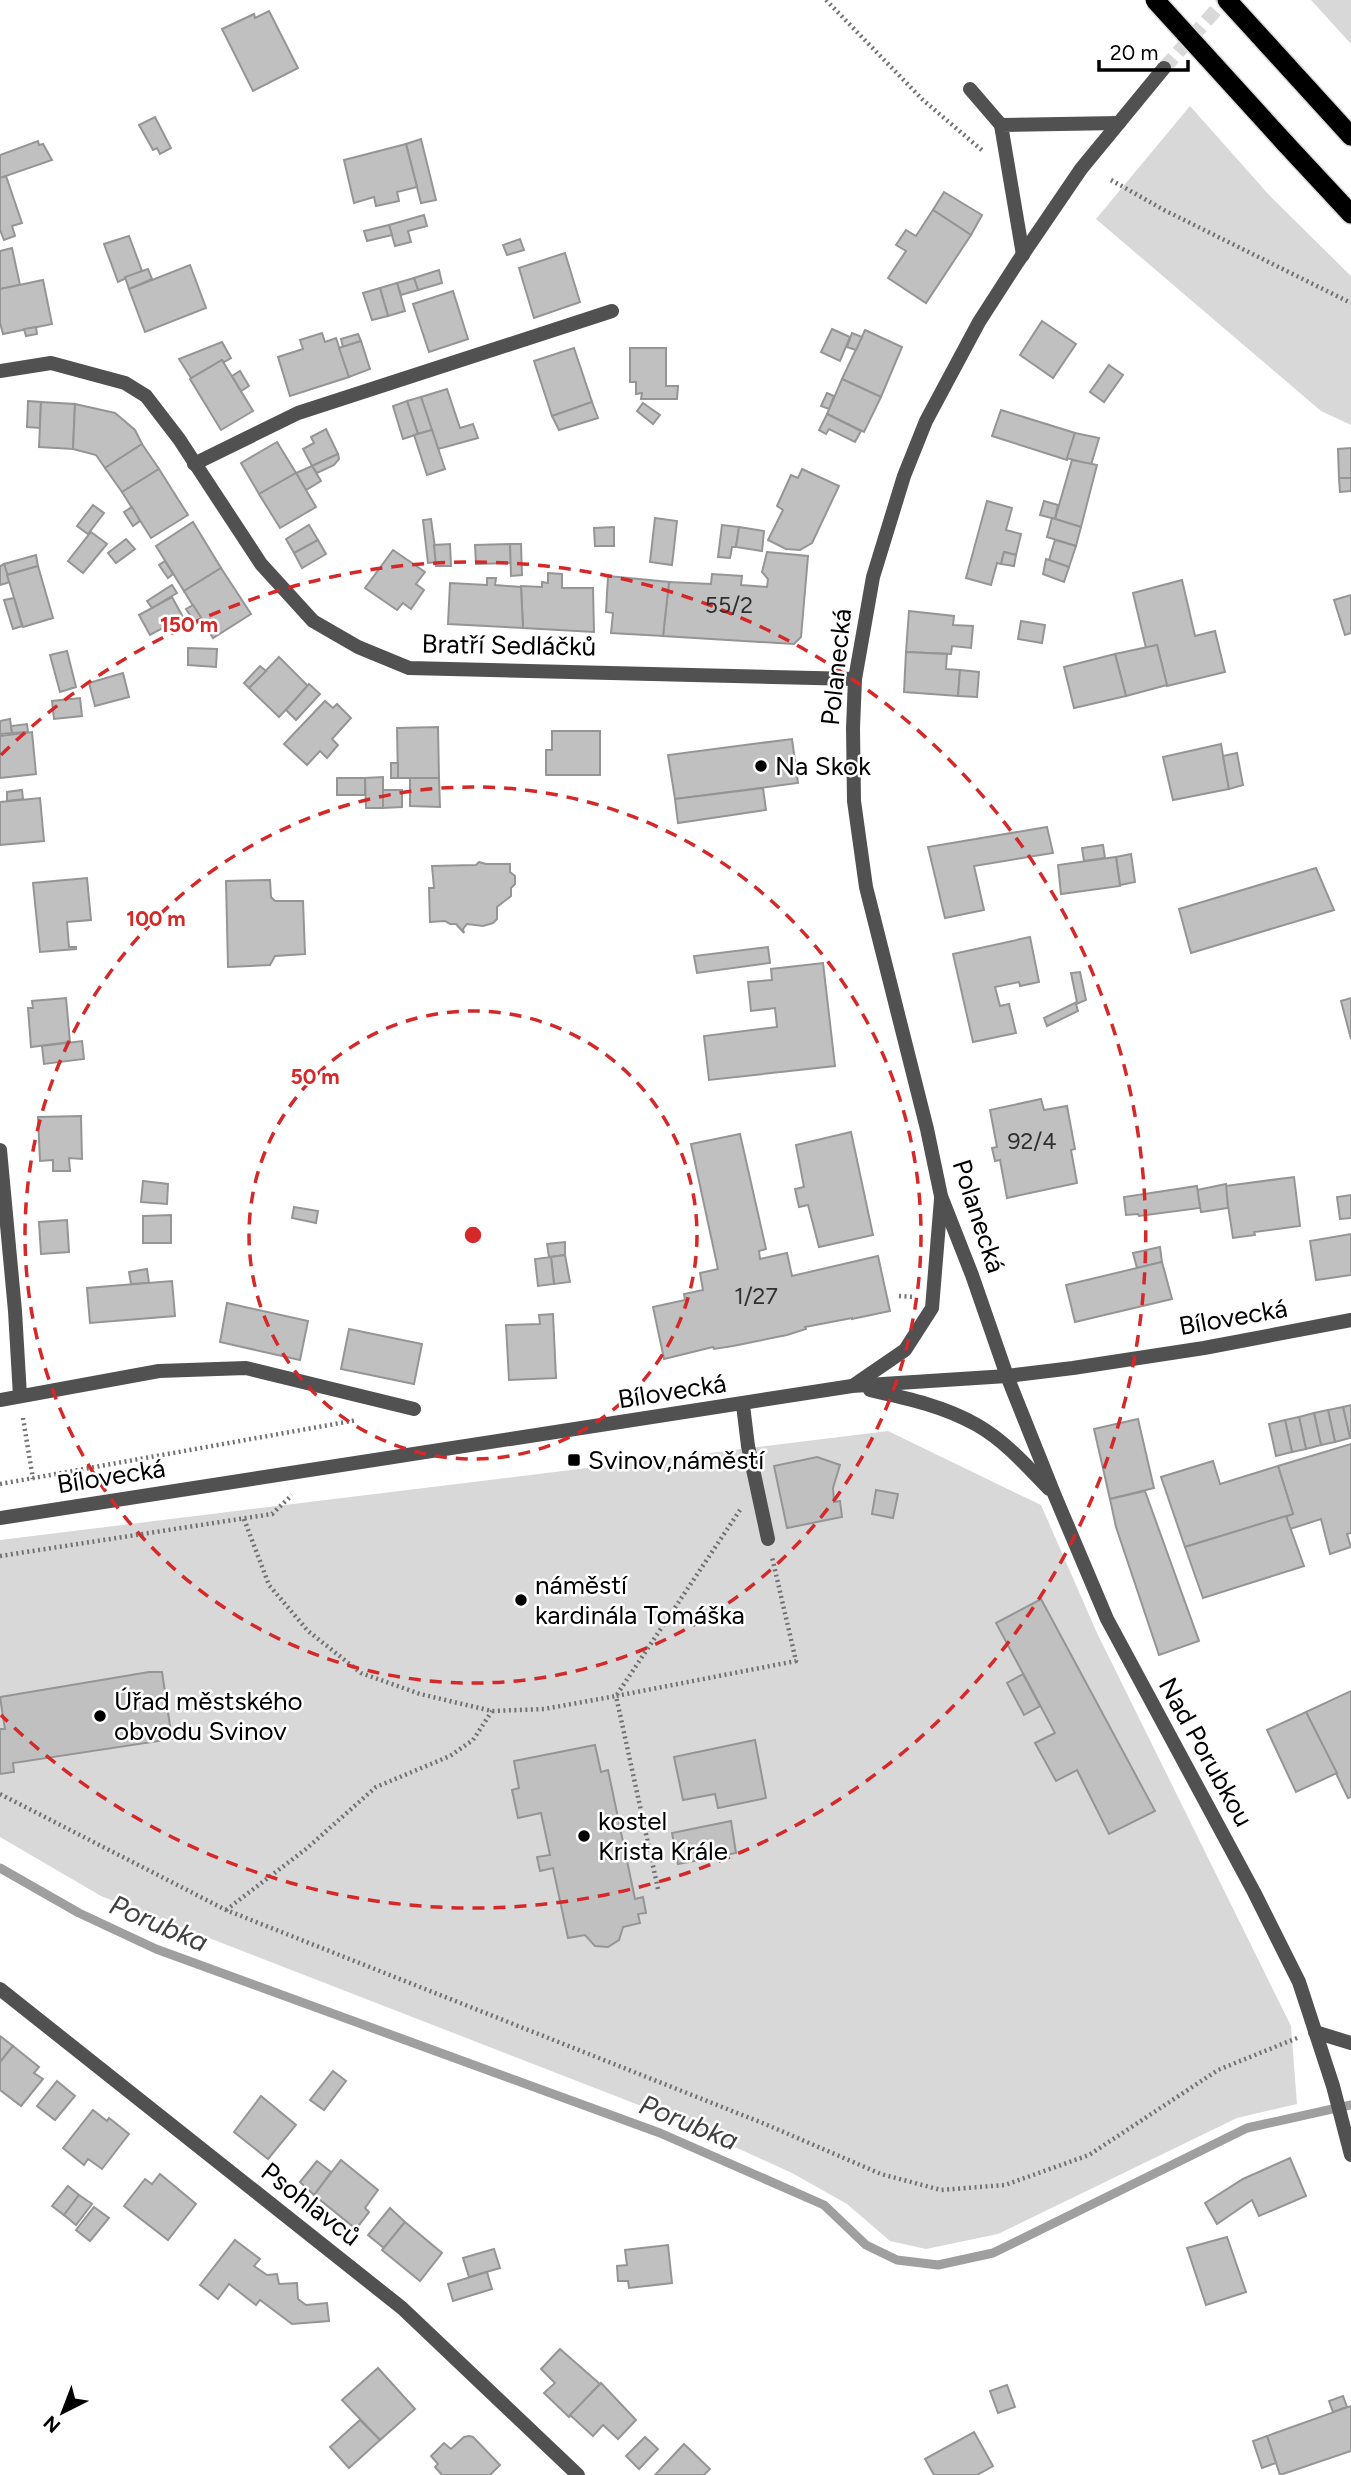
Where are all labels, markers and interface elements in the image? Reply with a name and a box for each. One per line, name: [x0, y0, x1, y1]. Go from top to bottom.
scale bar: [1099, 28, 1188, 72]
text: 20 m: [1110, 40, 1158, 65]
house number: 55/2: [705, 591, 753, 619]
street label: Polanecká: [814, 607, 858, 727]
text: 150 m: [160, 612, 218, 637]
street label: Bratří Sedláčků: [421, 627, 597, 663]
place label: Na Skok: [775, 750, 871, 782]
marker: Na Skok: [753, 758, 769, 774]
text: 100 m: [126, 906, 186, 931]
text: 50 m: [290, 1064, 340, 1089]
house number: 92/4: [1007, 1127, 1057, 1155]
street label: Polanecká: [946, 1155, 1012, 1277]
centre of rings: [461, 1223, 485, 1247]
house number: 1/27: [734, 1282, 778, 1310]
street label: Bílovecká: [1176, 1292, 1290, 1342]
street label: Bílovecká: [615, 1367, 729, 1415]
place label: Svinov,náměstí: [588, 1444, 765, 1476]
street label: Bílovecká: [54, 1452, 168, 1500]
marker: Svinov,náměstí: [566, 1452, 582, 1468]
place label: náměstí kardinála Tomáška: [535, 1569, 745, 1631]
marker: náměstí kardinála Tomáška: [513, 1592, 529, 1608]
street label: Nad Porubkou: [1152, 1672, 1260, 1832]
place label: Úřad městského obvodu Svinov: [114, 1685, 303, 1747]
marker: Úřad městského obvodu Svinov: [92, 1708, 108, 1724]
place label: kostel Krista Krále: [598, 1805, 728, 1867]
marker: kostel Krista Krále: [576, 1828, 592, 1844]
water label: Porubka: [105, 1887, 213, 1959]
water label: Porubka: [635, 2087, 743, 2157]
street label: Psohlavců: [255, 2155, 367, 2253]
north arrow: [28, 2377, 98, 2447]
text: N: [39, 2411, 65, 2438]

